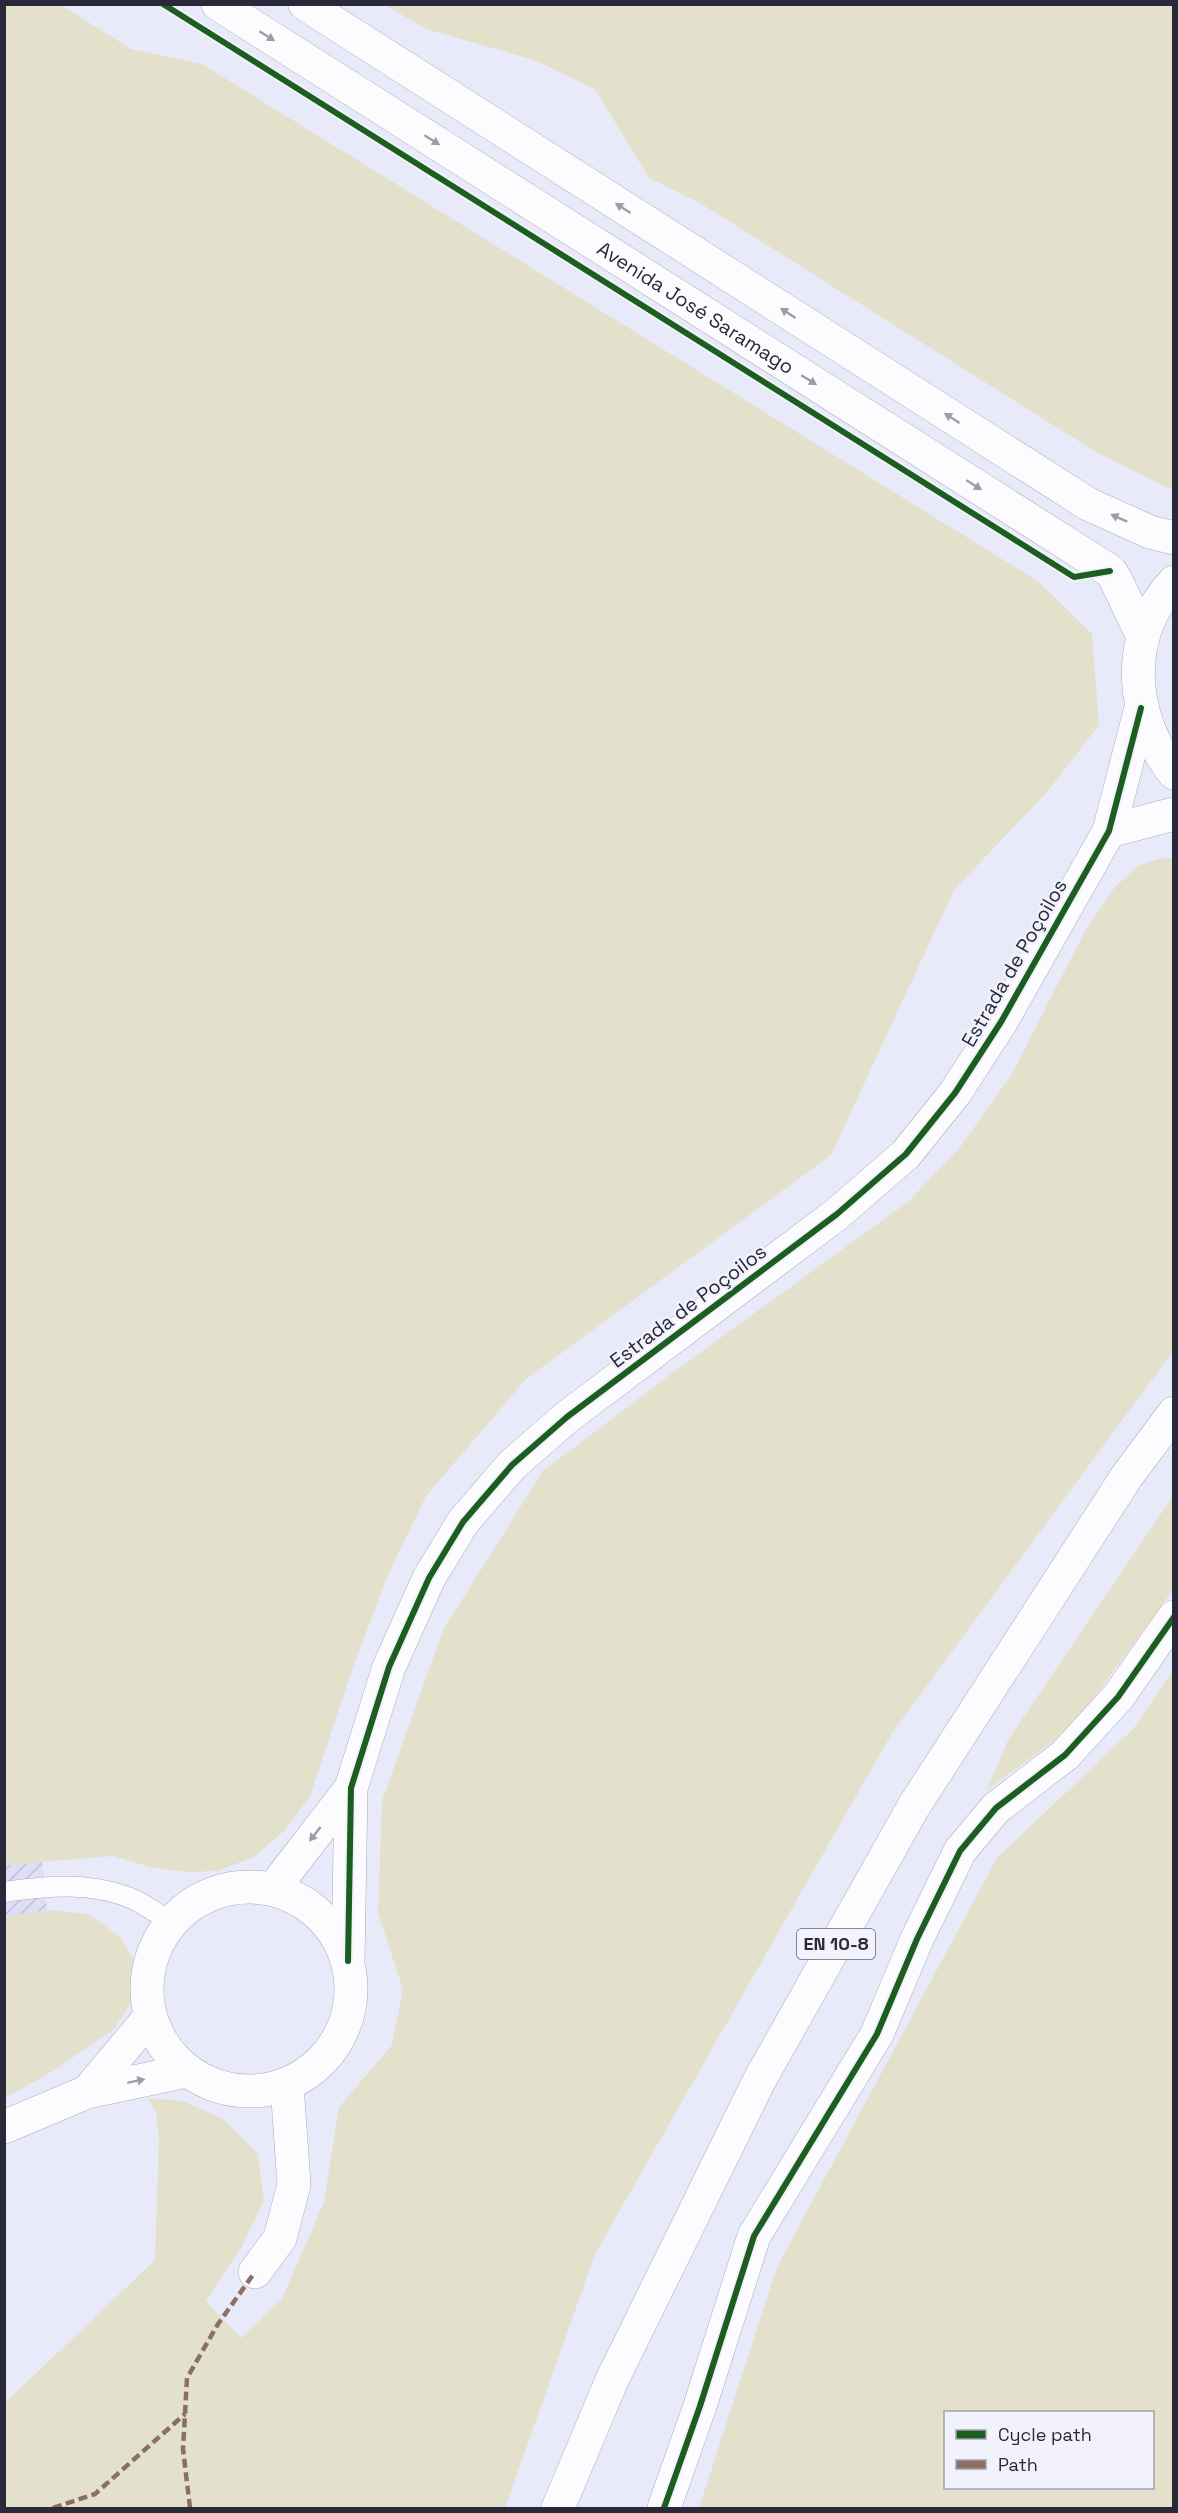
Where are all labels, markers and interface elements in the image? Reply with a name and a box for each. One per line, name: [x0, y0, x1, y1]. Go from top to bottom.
one-way arrow: [259, 30, 275, 41]
one-way arrow: [424, 135, 440, 146]
one-way arrow: [615, 202, 631, 213]
street label: Avenida José Saramago: [592, 235, 799, 380]
one-way arrow: [779, 307, 796, 318]
one-way arrow: [801, 375, 817, 386]
one-way arrow: [944, 412, 960, 423]
one-way arrow: [966, 479, 982, 490]
one-way arrow: [1109, 513, 1127, 523]
street label: Estrada de Poçoilos: [955, 874, 1073, 1052]
street label: Estrada de Poçoilos: [604, 1239, 772, 1373]
one-way arrow: [310, 1827, 322, 1842]
road number: EN 10-8: [797, 1929, 875, 1959]
one-way arrow: [127, 2076, 146, 2085]
legend: [944, 2411, 1154, 2489]
text: Cycle path: [998, 2423, 1092, 2446]
text: Path: [998, 2453, 1038, 2476]

